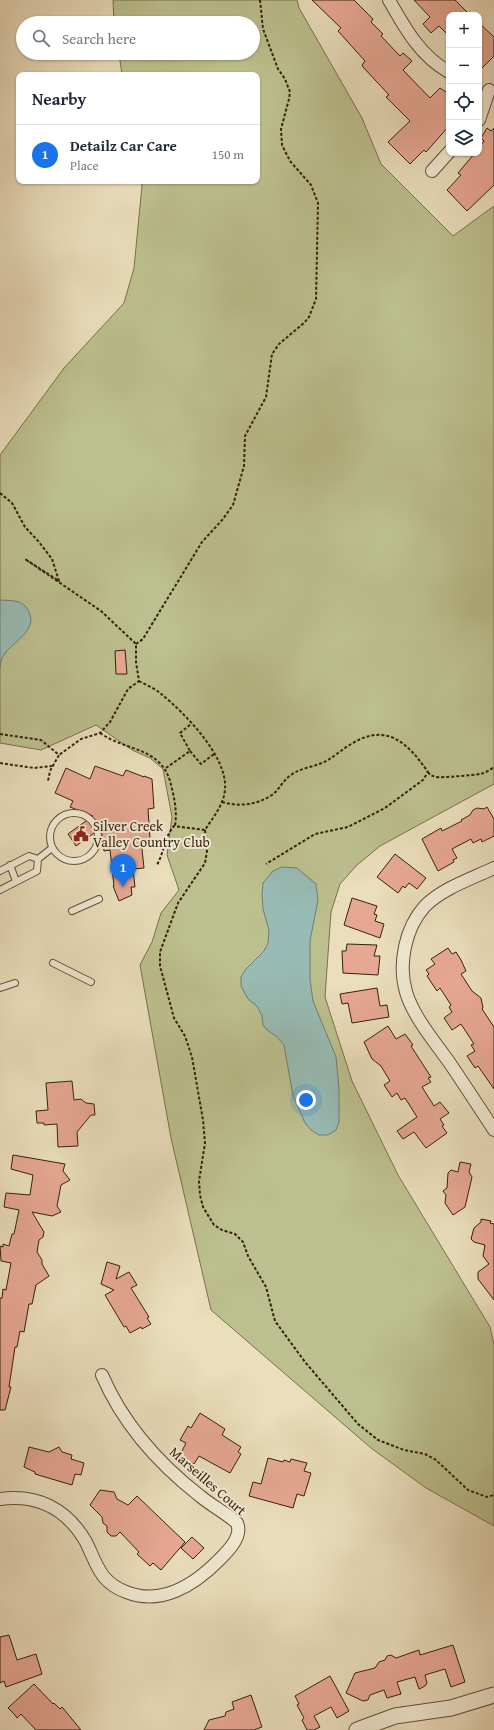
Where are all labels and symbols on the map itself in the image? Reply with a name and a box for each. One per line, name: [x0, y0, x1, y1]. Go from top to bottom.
place label: Silver Creek Valley Country Club: [93, 816, 210, 852]
public building icon: Silver Creek Valley Country Club: [72, 825, 90, 843]
pin: 1: [110, 854, 136, 887]
your location: [296, 1090, 316, 1110]
street label: Marseilles Court: [165, 1442, 251, 1520]

